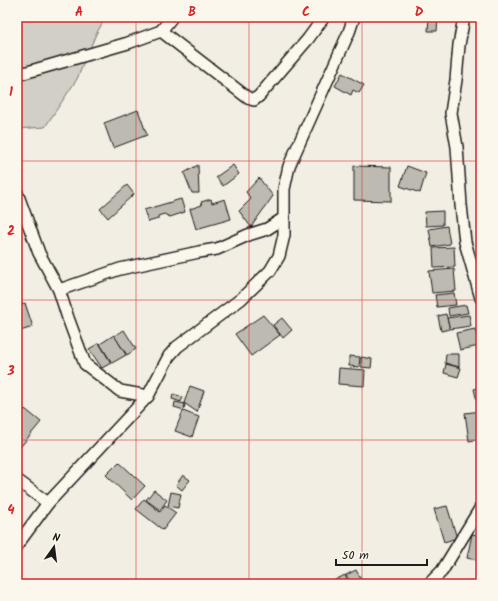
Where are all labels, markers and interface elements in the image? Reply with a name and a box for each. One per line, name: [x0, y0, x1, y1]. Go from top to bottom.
text: A: [75, 2, 83, 23]
text: B: [188, 2, 196, 23]
text: C: [302, 2, 310, 23]
text: D: [415, 2, 424, 23]
text: 1: [9, 82, 13, 103]
text: 2: [7, 221, 15, 242]
text: 3: [6, 361, 15, 382]
text: 4: [7, 500, 15, 521]
north arrow: [34, 527, 74, 567]
text: N: [51, 529, 62, 548]
scale bar: [336, 541, 427, 567]
text: 50 m: [342, 546, 369, 565]

